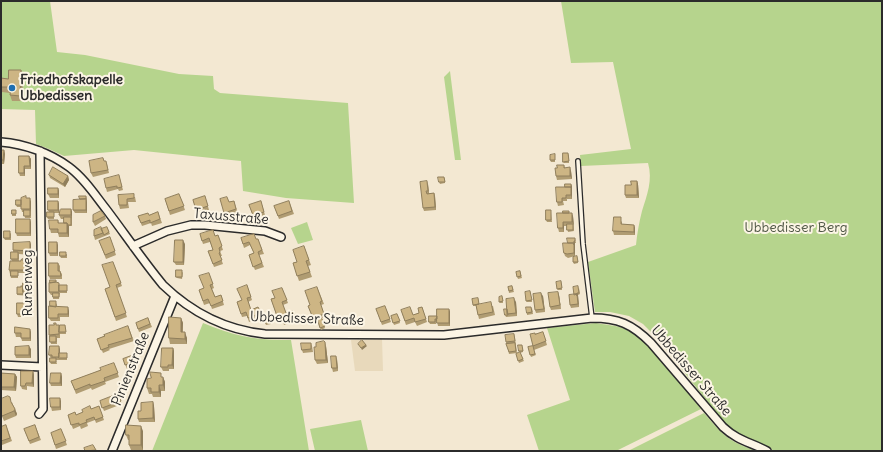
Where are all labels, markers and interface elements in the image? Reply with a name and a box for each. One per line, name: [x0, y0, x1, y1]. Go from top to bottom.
place label: Friedhofskapelle Ubbedissen: [20, 72, 123, 104]
marker: Friedhofskapelle Ubbedissen: [7, 83, 17, 93]
street label: Taxusstraße: [193, 205, 269, 229]
park label: Ubbedisser Berg: [744, 220, 848, 236]
street label: Runenweg: [20, 249, 36, 317]
street label: Ubbedisser Straße: [250, 309, 364, 329]
street label: Ubbedisser Straße: [647, 322, 735, 420]
street label: Pinienstraße: [109, 330, 153, 408]

